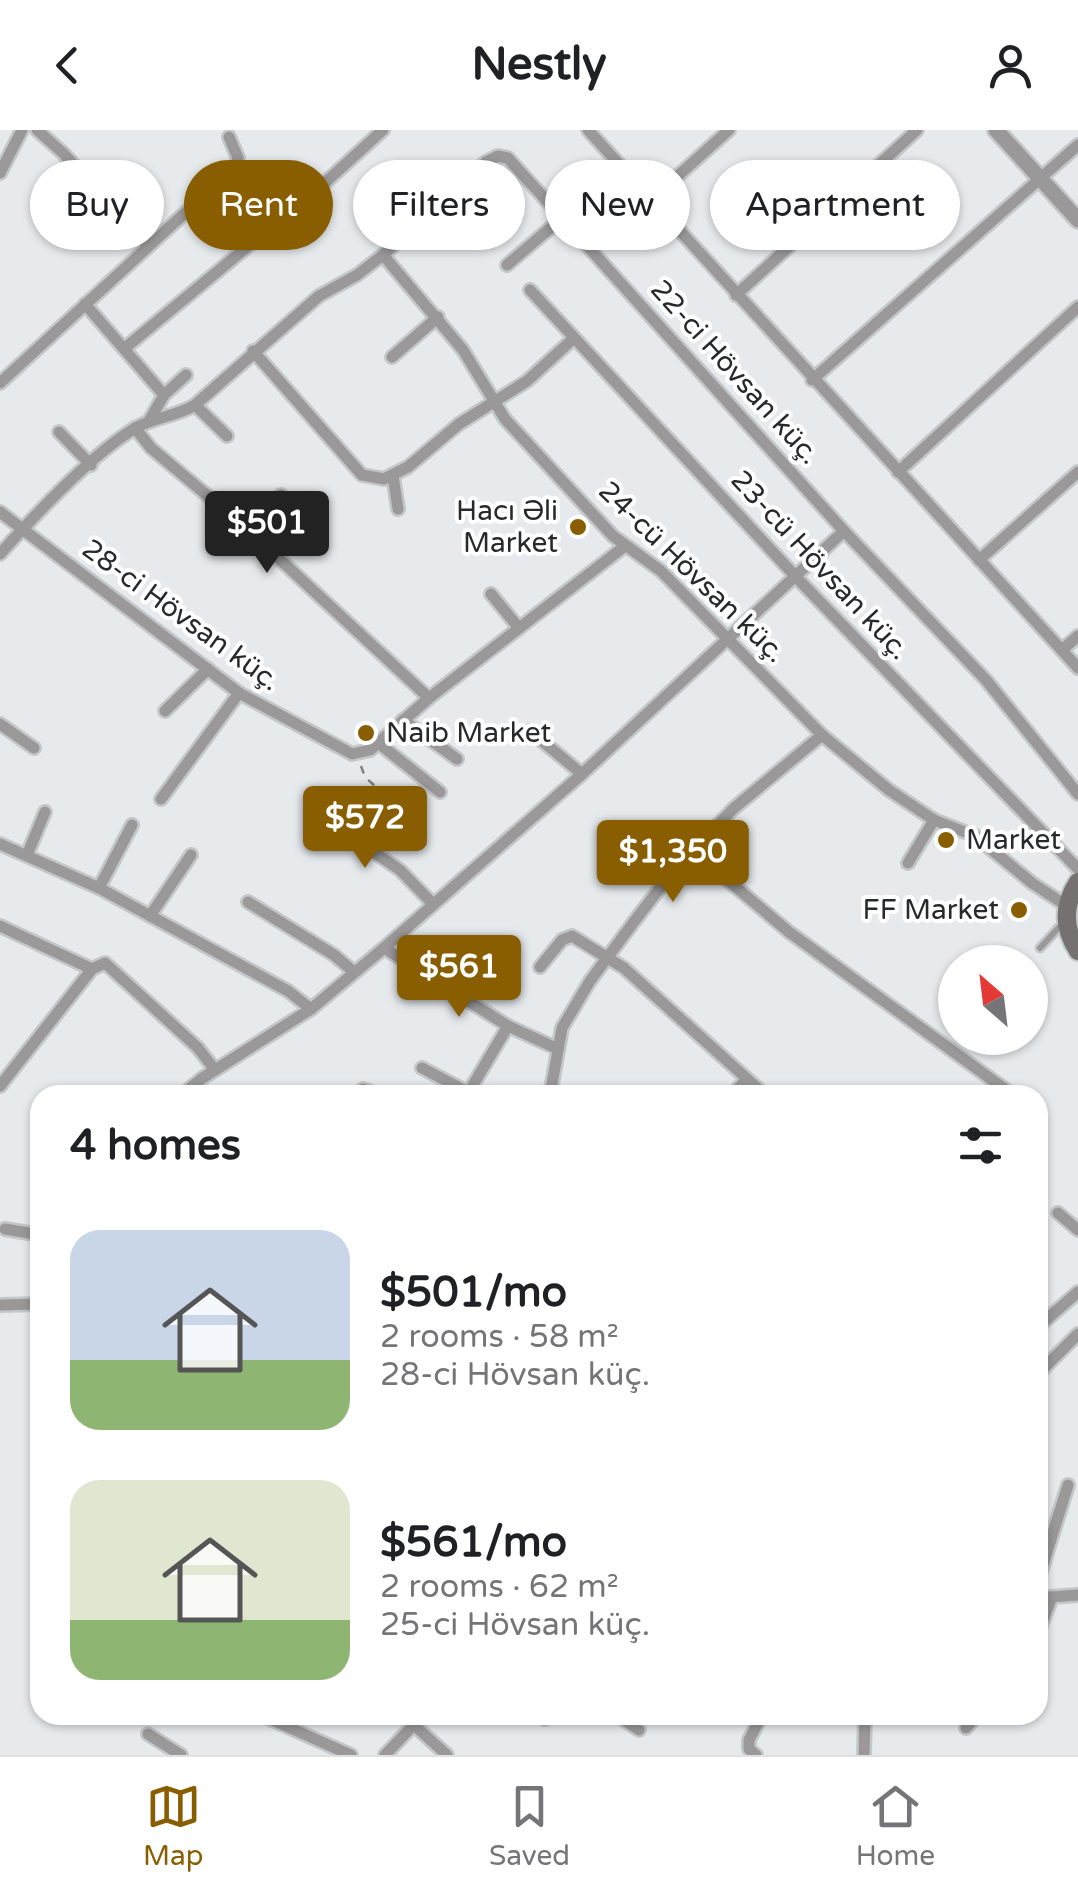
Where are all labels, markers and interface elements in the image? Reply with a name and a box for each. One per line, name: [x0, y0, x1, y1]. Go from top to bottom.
icon: back: [40, 38, 95, 93]
text: Nestly: [472, 38, 606, 92]
icon: person: [983, 38, 1038, 93]
chip: Buy: [30, 160, 164, 250]
chip: Rent: [184, 160, 333, 250]
chip: Filters: [353, 160, 525, 250]
chip: New: [545, 160, 690, 250]
chip: Apartment: [710, 160, 960, 250]
street label: 22-ci Hövsan küç.: [643, 273, 827, 471]
street label: 23-cü Hövsan küç.: [724, 463, 916, 667]
street label: 24-cü Hövsan küç.: [592, 474, 792, 670]
pin: $501: [208, 491, 326, 576]
place label: Hacı Əli Market: [456, 494, 558, 560]
text: $501: [227, 504, 307, 542]
marker: Hacı Əli Market: [567, 516, 589, 538]
street label: 28-ci Hövsan küç.: [75, 532, 287, 698]
place label: Naib Market: [386, 716, 552, 750]
marker: Naib Market: [355, 722, 377, 744]
pin: $572: [306, 786, 424, 871]
text: $572: [325, 799, 405, 837]
pin: $1,350: [592, 820, 754, 905]
place label: Market: [966, 823, 1061, 857]
marker: Market: [935, 829, 957, 851]
text: $1,350: [619, 833, 727, 871]
place label: FF Market: [863, 893, 999, 927]
marker: FF Market: [1008, 899, 1030, 921]
pin: $561: [400, 935, 518, 1020]
north arrow: [938, 945, 1048, 1055]
map controls: [938, 945, 1048, 1055]
text: $561: [419, 948, 499, 986]
icon: filters: [953, 1118, 1008, 1173]
text: 4 homes: [70, 1120, 241, 1171]
text: $501/mo: [380, 1267, 567, 1318]
icon: home: [150, 1270, 270, 1390]
text: 2 rooms · 58 m²: [380, 1318, 619, 1356]
text: 28-ci Hövsan küç.: [380, 1356, 650, 1394]
text: $561/mo: [380, 1517, 567, 1568]
icon: home: [150, 1520, 270, 1640]
text: 2 rooms · 62 m²: [380, 1568, 619, 1606]
text: 25-ci Hövsan küç.: [380, 1606, 650, 1644]
tab: Map: [143, 1779, 203, 1873]
tab: Saved: [489, 1779, 570, 1873]
tab: Home: [856, 1779, 935, 1873]

